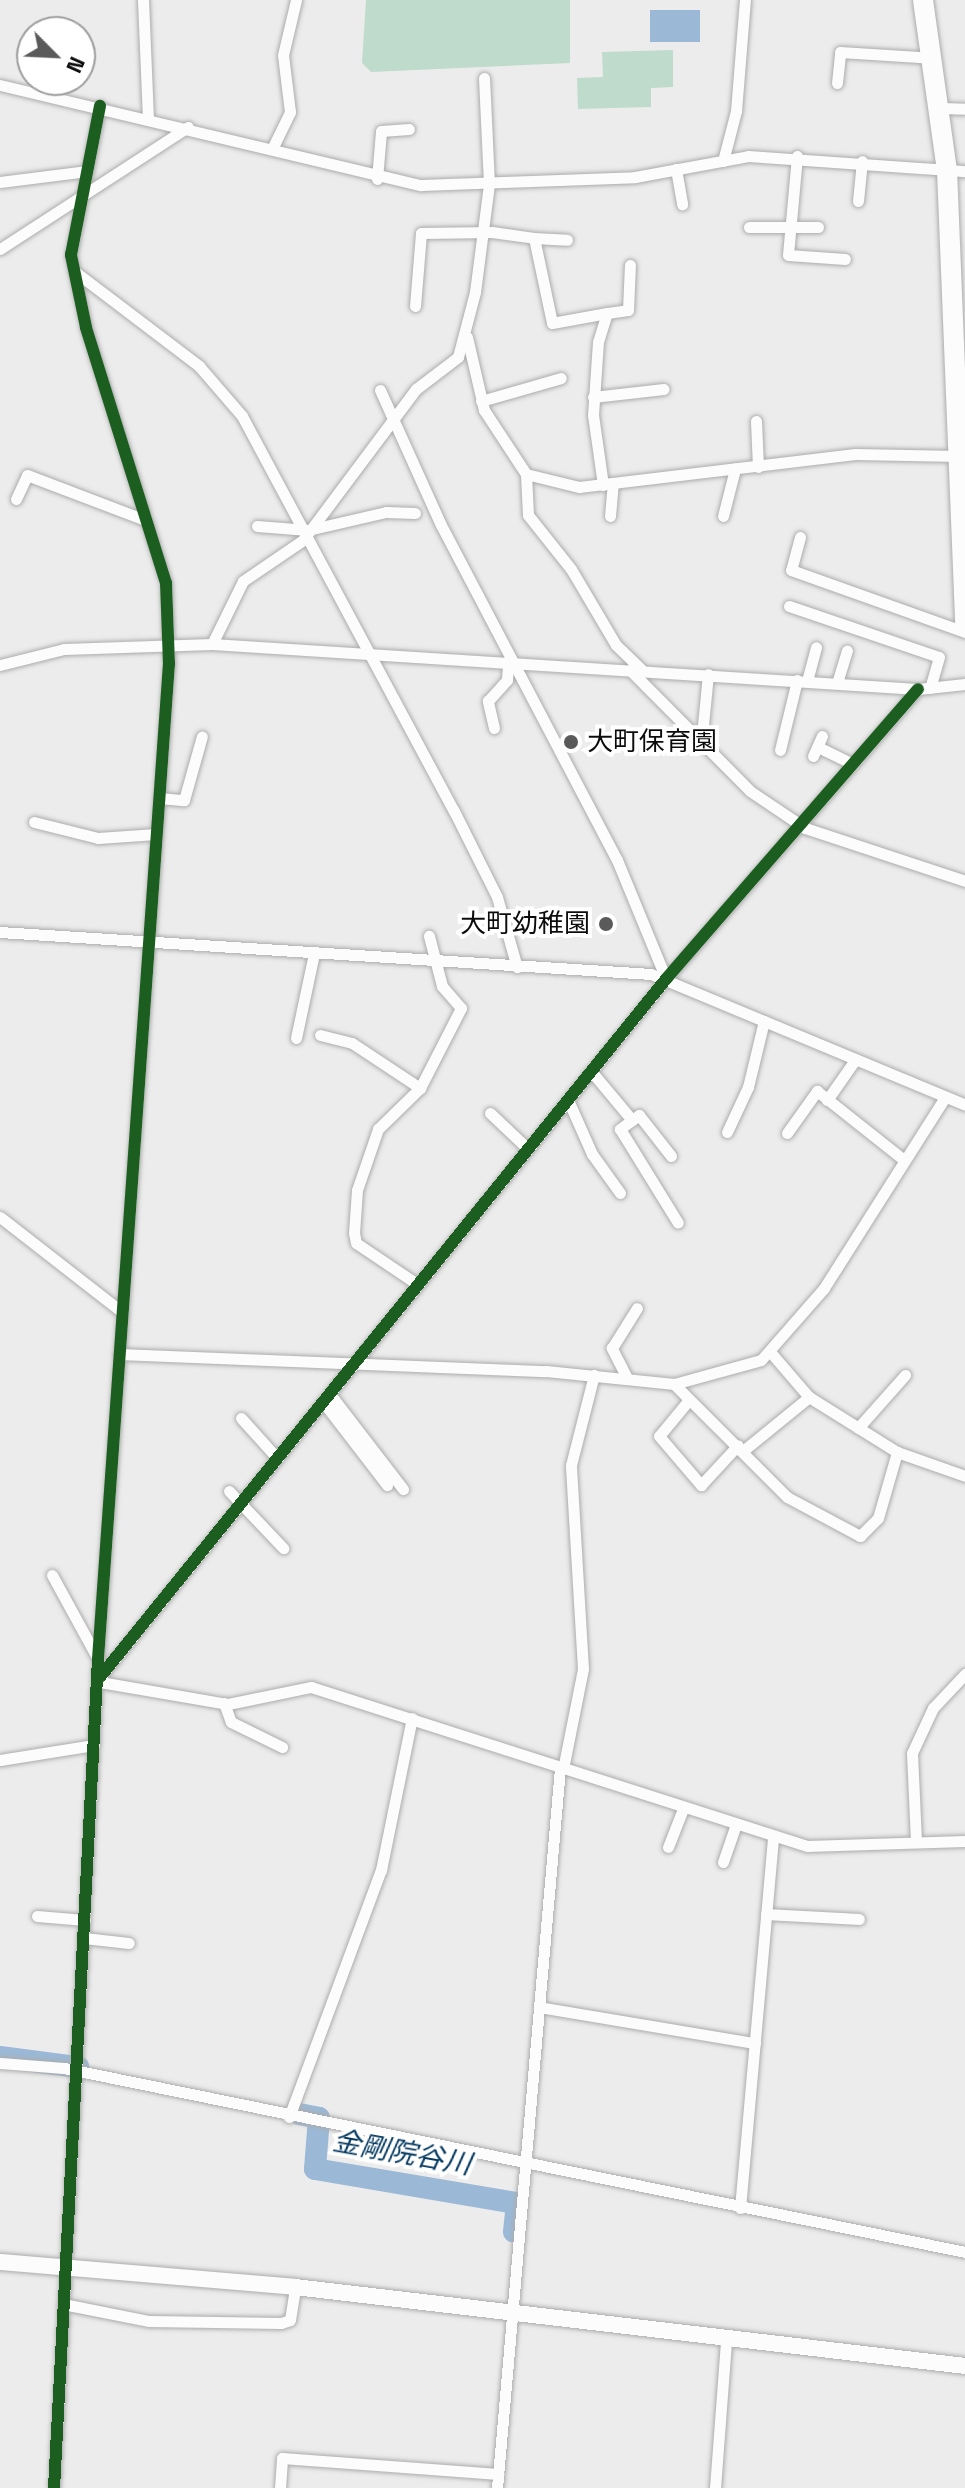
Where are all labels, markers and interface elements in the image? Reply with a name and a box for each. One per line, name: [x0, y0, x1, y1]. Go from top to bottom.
north arrow: [16, 16, 96, 96]
text: N: [60, 53, 92, 77]
place label: 大町保育園: [587, 726, 717, 758]
marker: 大町保育園: [562, 733, 580, 751]
place label: 大町幼稚園: [460, 908, 590, 940]
marker: 大町幼稚園: [597, 915, 615, 933]
water label: 金剛院谷川: [330, 2123, 474, 2181]

